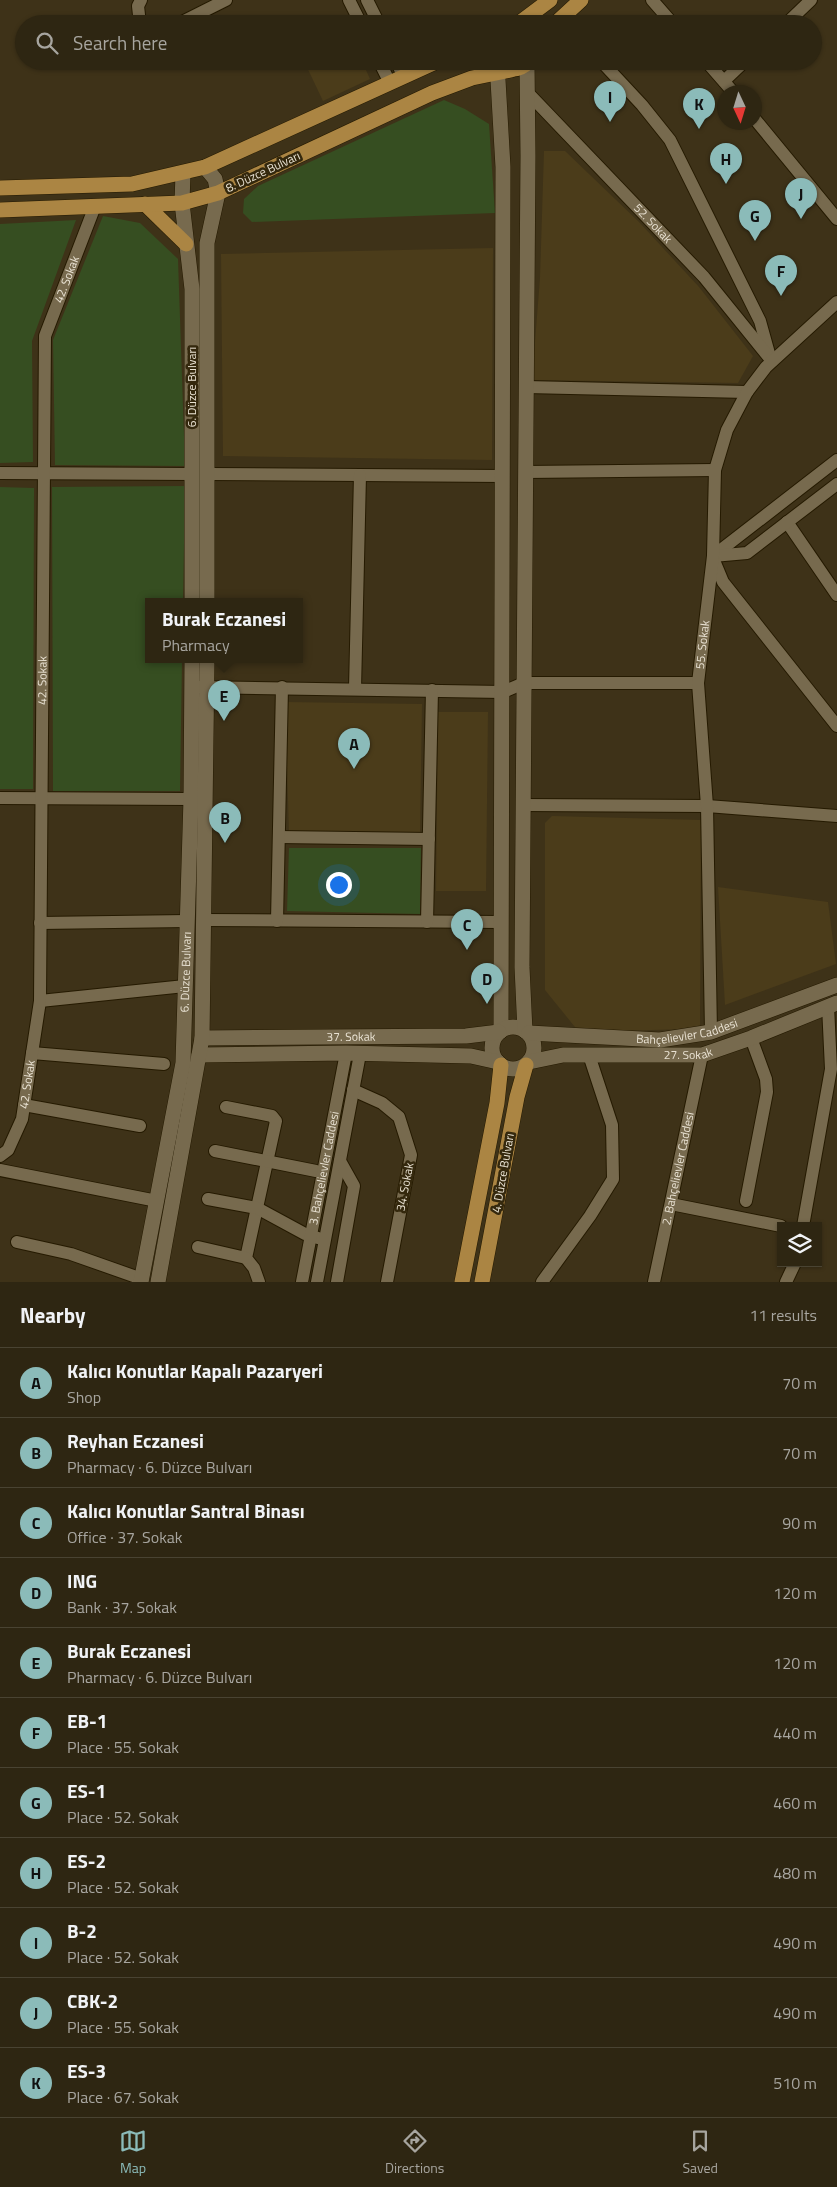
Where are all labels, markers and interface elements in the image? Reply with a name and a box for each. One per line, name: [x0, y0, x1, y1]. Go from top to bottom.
search box: [15, 15, 822, 70]
text: Search here: [73, 28, 167, 57]
icon: search: [33, 29, 61, 57]
pin: I: [594, 81, 626, 122]
north arrow: [717, 85, 762, 130]
pin: K: [683, 88, 715, 129]
pin: H: [710, 143, 742, 184]
street label: 8. Düzce Bulvarı: [222, 146, 303, 197]
pin: J: [785, 178, 817, 219]
street label: 52. Sokak: [629, 199, 677, 248]
pin: G: [739, 200, 771, 241]
street label: 42. Sokak: [49, 253, 84, 306]
pin: F: [765, 255, 797, 296]
street label: 6. Düzce Bulvarı: [182, 347, 201, 427]
popup: [145, 598, 303, 663]
text: Burak Eczanesi: [162, 604, 286, 633]
street label: 55. Sokak: [690, 619, 714, 670]
text: Pharmacy: [162, 633, 230, 657]
street label: 42. Sokak: [32, 656, 52, 705]
pin: E: [208, 680, 240, 721]
pin: A: [338, 728, 370, 769]
pin: B: [209, 802, 241, 843]
your location: [326, 872, 352, 898]
pin: C: [451, 909, 483, 950]
street label: 6. Düzce Bulvarı: [175, 932, 196, 1013]
pin: D: [471, 963, 503, 1004]
street label: Bahçelievler Caddesi: [636, 1013, 740, 1049]
street label: 37. Sokak: [326, 1027, 376, 1046]
street label: 27. Sokak: [664, 1042, 715, 1064]
street label: 42. Sokak: [14, 1058, 40, 1110]
street label: 3. Bahçelievler Caddesi: [303, 1110, 344, 1226]
street label: 2. Bahçelievler Caddesi: [656, 1110, 699, 1227]
street label: 4. Düzce Bulvarı: [486, 1132, 519, 1214]
street label: 34. Sokak: [391, 1161, 419, 1213]
map controls: [777, 1222, 822, 1267]
button: layers: [777, 1222, 822, 1267]
text: Nearby: [20, 1299, 85, 1331]
text: 11 results: [749, 1303, 817, 1327]
text: Kalıcı Konutlar Kapalı Pazaryeri: [67, 1356, 323, 1385]
text: A: [31, 1371, 41, 1395]
text: 70 m: [782, 1371, 817, 1395]
text: Shop: [67, 1385, 101, 1409]
text: Reyhan Eczanesi: [67, 1426, 204, 1455]
text: B: [31, 1441, 41, 1465]
text: 70 m: [782, 1441, 817, 1465]
text: Pharmacy · 6. Düzce Bulvarı: [67, 1455, 252, 1479]
text: Kalıcı Konutlar Santral Binası: [67, 1496, 305, 1525]
text: C: [32, 1511, 40, 1535]
text: 90 m: [782, 1511, 817, 1535]
text: Office · 37. Sokak: [67, 1525, 182, 1549]
text: ING: [67, 1566, 97, 1595]
text: D: [31, 1581, 41, 1605]
text: 120 m: [773, 1581, 817, 1605]
text: Bank · 37. Sokak: [67, 1595, 177, 1619]
text: Burak Eczanesi: [67, 1636, 191, 1665]
text: E: [32, 1651, 40, 1675]
text: 120 m: [773, 1651, 817, 1675]
text: Pharmacy · 6. Düzce Bulvarı: [67, 1665, 252, 1689]
text: EB-1: [67, 1706, 108, 1735]
text: F: [32, 1721, 40, 1745]
text: 440 m: [773, 1721, 817, 1745]
text: Place · 55. Sokak: [67, 1735, 179, 1759]
text: ES-1: [67, 1776, 106, 1805]
text: G: [31, 1791, 41, 1815]
text: 460 m: [773, 1791, 817, 1815]
text: Place · 52. Sokak: [67, 1805, 179, 1829]
text: ES-2: [67, 1846, 106, 1875]
text: H: [31, 1861, 41, 1885]
text: 480 m: [773, 1861, 817, 1885]
text: Place · 52. Sokak: [67, 1875, 179, 1899]
text: B-2: [67, 1916, 97, 1945]
text: I: [34, 1931, 38, 1955]
text: 490 m: [773, 1931, 817, 1955]
text: Place · 52. Sokak: [67, 1945, 179, 1969]
text: CBK-2: [67, 1986, 118, 2015]
text: J: [34, 2001, 38, 2025]
text: 490 m: [773, 2001, 817, 2025]
text: Place · 55. Sokak: [67, 2015, 179, 2039]
text: ES-3: [67, 2056, 106, 2085]
text: K: [31, 2071, 41, 2095]
text: 510 m: [773, 2071, 817, 2095]
text: Place · 67. Sokak: [67, 2085, 179, 2109]
tab: Map: [119, 2127, 147, 2178]
tab: Directions: [385, 2127, 444, 2178]
tab: Saved: [682, 2127, 718, 2178]

